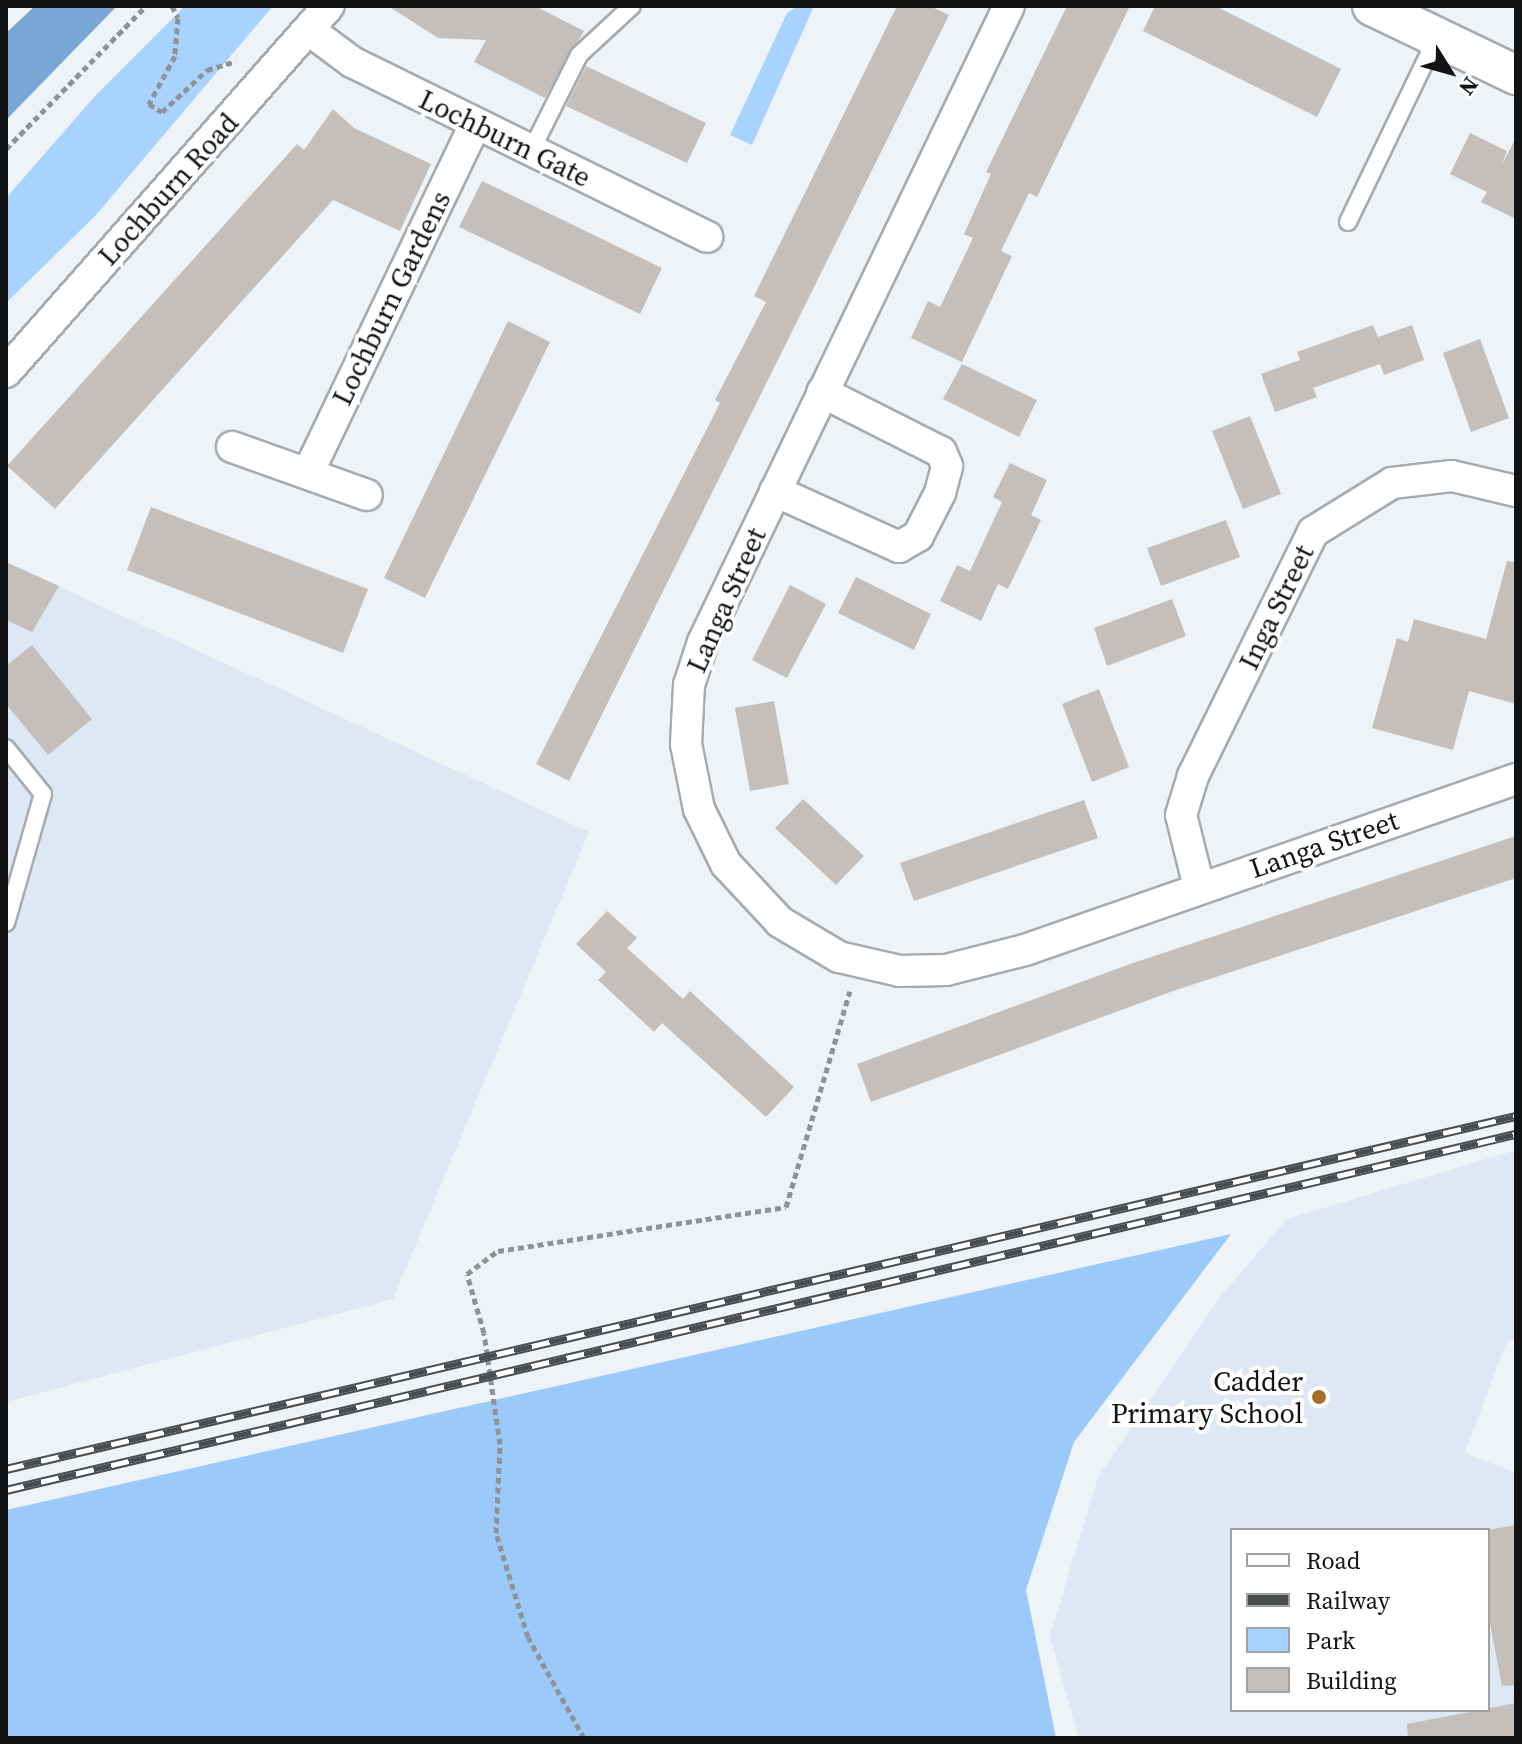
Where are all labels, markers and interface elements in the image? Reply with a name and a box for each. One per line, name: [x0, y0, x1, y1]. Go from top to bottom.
north arrow: [1410, 32, 1490, 112]
text: N: [1452, 71, 1486, 102]
street label: Lochburn Gate: [414, 82, 596, 194]
street label: Lochburn Road: [91, 106, 245, 272]
street label: Lochburn Gardens: [325, 186, 457, 410]
street label: Langa Street: [679, 522, 773, 678]
street label: Inga Street: [1231, 539, 1321, 675]
street label: Langa Street: [1245, 803, 1403, 885]
place label: Cadder Primary School: [1111, 1364, 1303, 1430]
marker: Cadder Primary School: [1310, 1388, 1328, 1406]
legend: [1230, 1528, 1490, 1712]
text: Road: [1306, 1544, 1360, 1577]
text: Railway: [1306, 1584, 1390, 1617]
text: Park: [1306, 1624, 1355, 1657]
text: Building: [1306, 1664, 1397, 1697]

